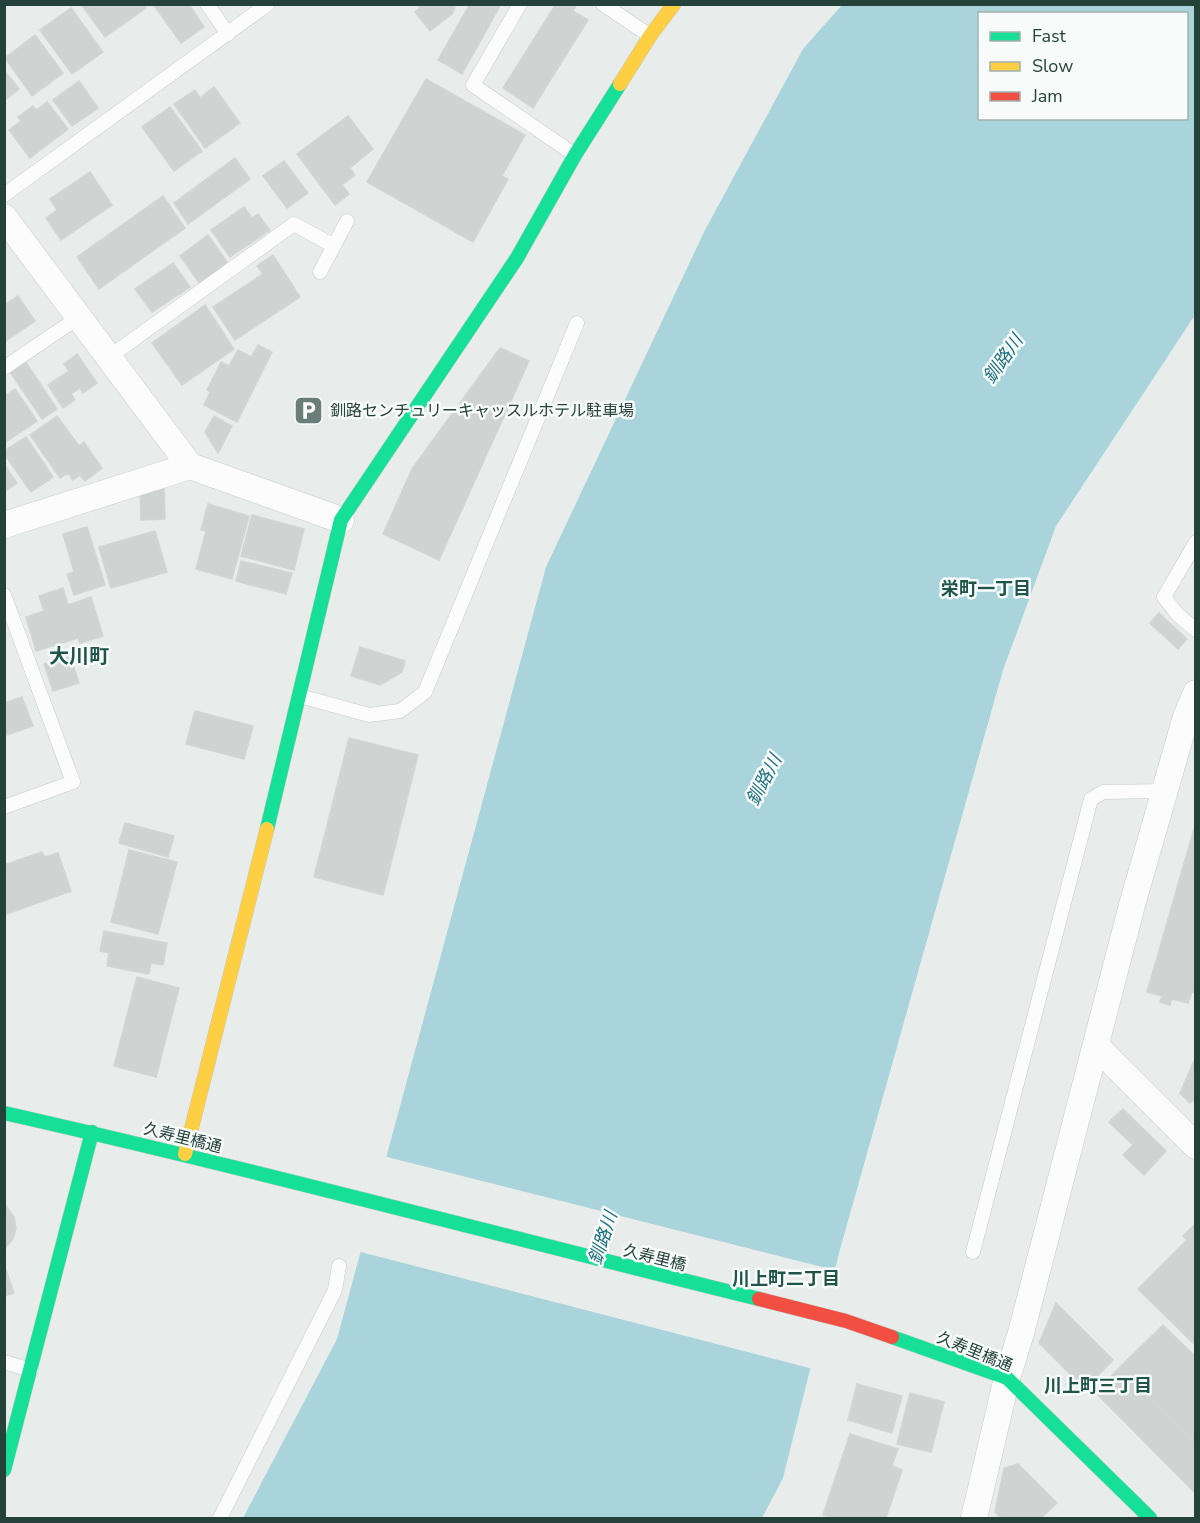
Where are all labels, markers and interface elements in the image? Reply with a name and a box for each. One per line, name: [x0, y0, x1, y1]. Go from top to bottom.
legend: [978, 12, 1188, 120]
text: Fast: [1032, 24, 1067, 48]
text: Slow: [1032, 54, 1073, 78]
text: Jam: [1031, 84, 1063, 108]
water label: 釧路川: [978, 328, 1029, 388]
parking icon: 釧路センチュリーキャッスルホテル駐車場: [293, 394, 325, 426]
place label: 釧路センチュリーキャッスルホテル駐車場: [330, 400, 634, 422]
district label: 栄町一丁目: [941, 577, 1031, 601]
district label: 大川町: [49, 643, 109, 670]
water label: 釧路川: [741, 749, 788, 810]
street label: 久寿里橋通: [141, 1118, 224, 1158]
water label: 釧路川: [583, 1207, 623, 1267]
street label: 久寿里橋: [621, 1240, 688, 1276]
district label: 川上町二丁目: [732, 1267, 840, 1291]
street label: 久寿里橋通: [933, 1327, 1016, 1377]
district label: 川上町三丁目: [1044, 1374, 1152, 1398]

